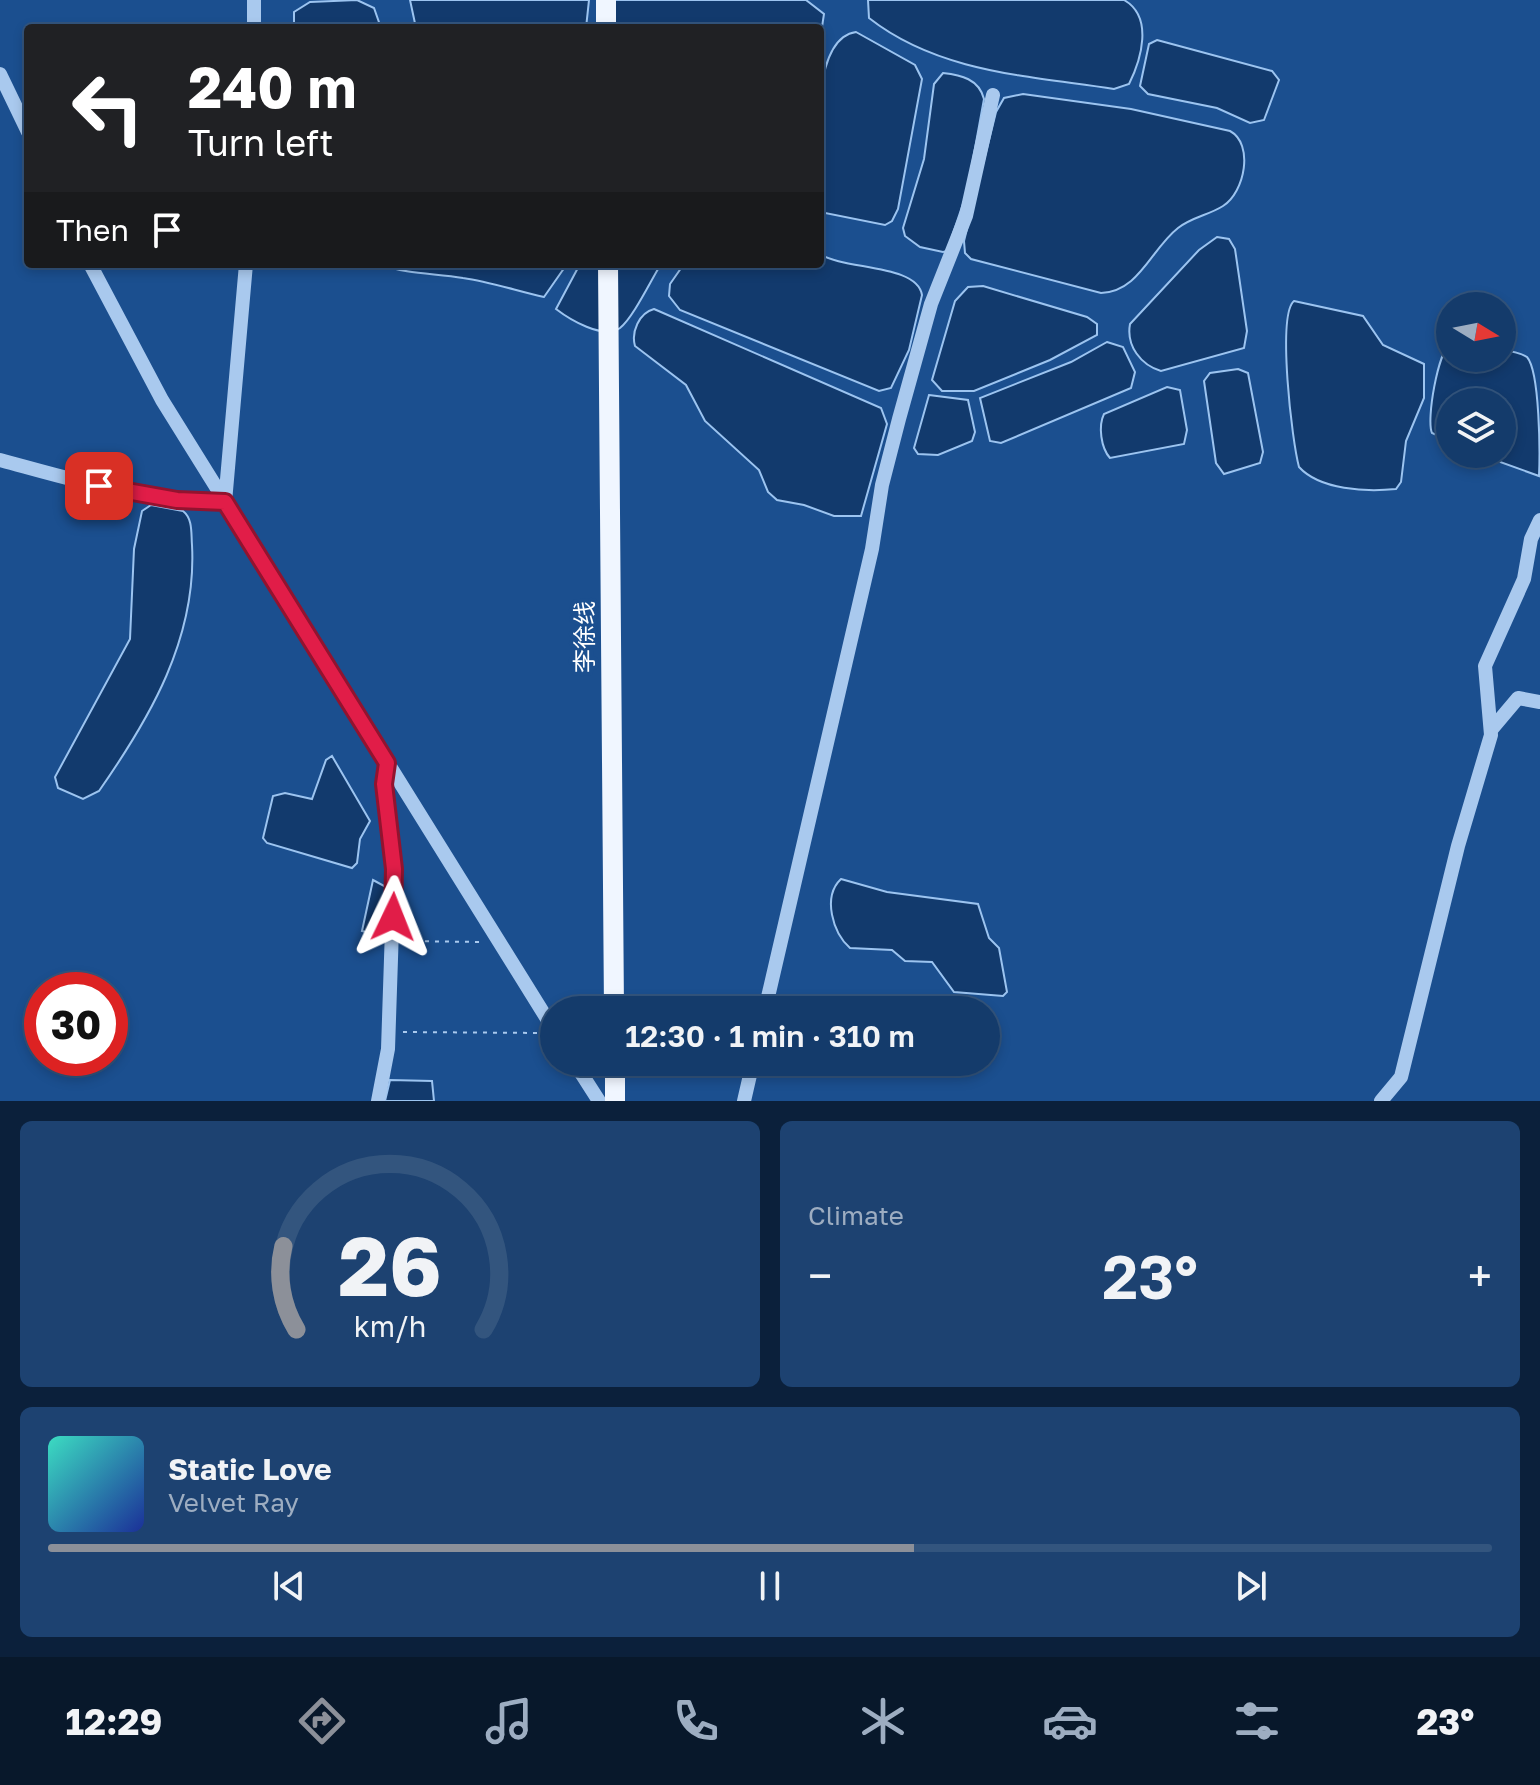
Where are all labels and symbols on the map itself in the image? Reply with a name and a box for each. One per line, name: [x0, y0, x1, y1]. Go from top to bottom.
north arrow: [1436, 292, 1516, 372]
pin: [65, 452, 133, 520]
street label: 李徐线: [569, 601, 598, 673]
position arrow: [351, 875, 435, 959]
speed limit sign: 30: [24, 972, 128, 1076]

